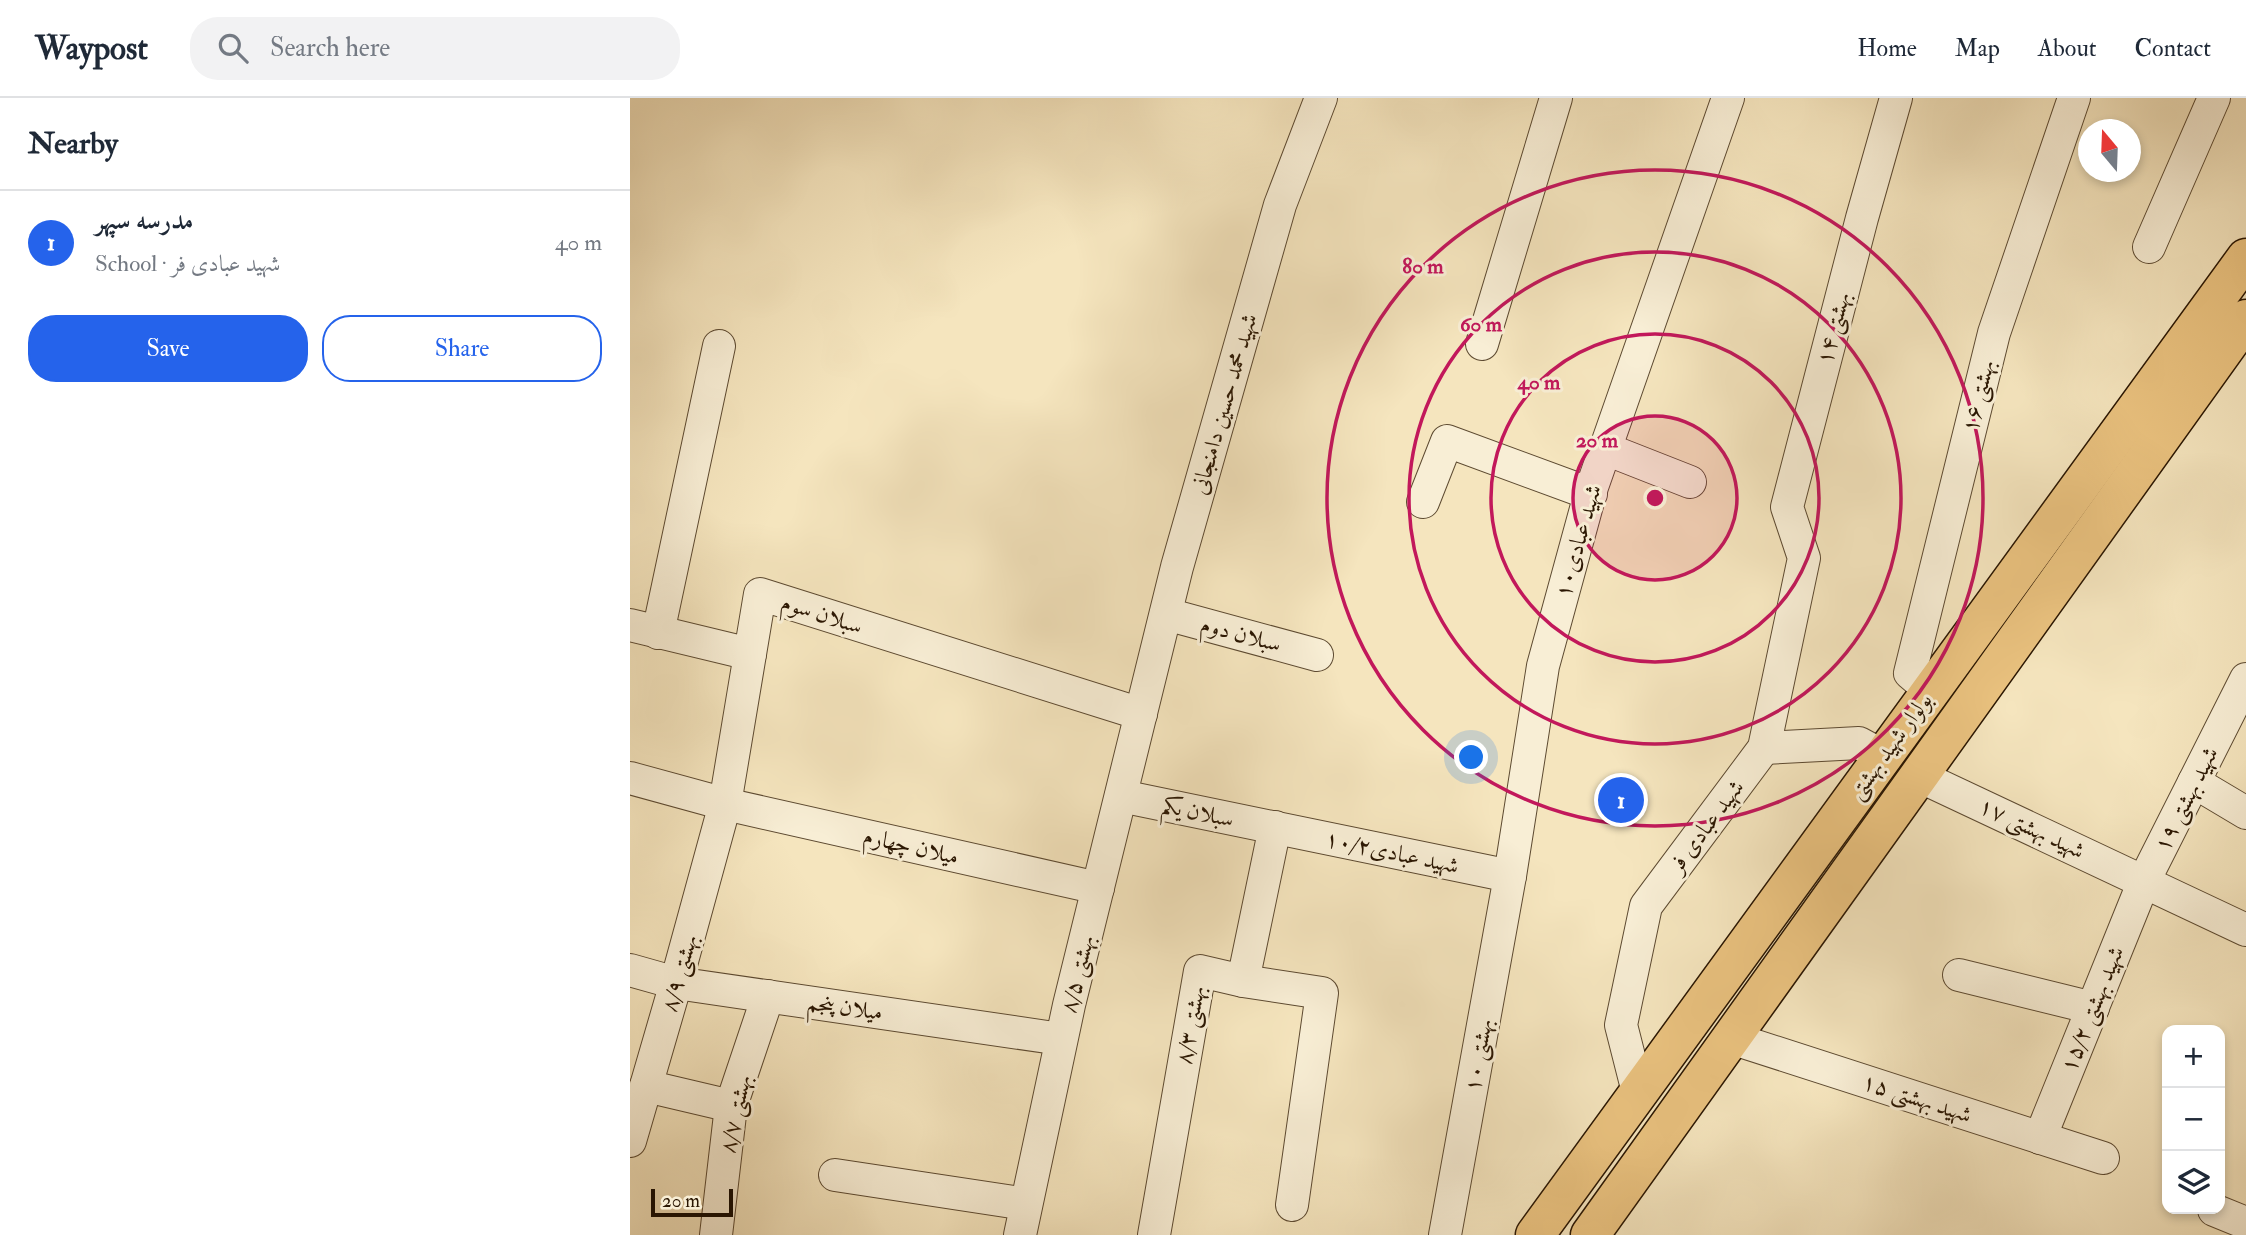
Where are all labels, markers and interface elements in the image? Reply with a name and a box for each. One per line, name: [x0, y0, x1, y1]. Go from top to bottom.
search box: [190, 17, 680, 80]
text: Waypost: [35, 28, 148, 69]
icon: search: [214, 29, 252, 67]
text: Search here: [270, 32, 390, 64]
text: Home: [1857, 33, 1917, 64]
text: Map: [1955, 33, 2000, 64]
text: About: [2038, 33, 2097, 64]
text: Contact: [2135, 33, 2211, 64]
north arrow: [2078, 119, 2141, 182]
text: Nearby: [28, 125, 118, 162]
text: مدرسه سپهر: [95, 205, 193, 237]
text: 1: [47, 228, 55, 257]
text: 40 m: [555, 228, 602, 257]
text: School · شهید عبادی فر: [95, 249, 280, 278]
text: 80 m: [1402, 253, 1444, 280]
street label: بهشتی ۱۴: [1809, 289, 1858, 368]
street label: شهید محمد حسین دامنجانی: [1184, 310, 1264, 498]
text: 60 m: [1460, 311, 1503, 338]
button: Save: [28, 315, 308, 382]
button: Share: [322, 315, 602, 382]
street label: بهشتی ۱۶: [1955, 357, 2002, 436]
text: 40 m: [1517, 369, 1561, 396]
text: 20 m: [1576, 427, 1619, 454]
street label: شهید عبادی۱۰: [1548, 481, 1608, 601]
centre of rings: [1643, 486, 1667, 510]
street label: سبلان سوم: [776, 587, 866, 646]
street label: سبلان دوم: [1196, 609, 1285, 664]
street label: بولوار شهید بهشتی: [1842, 687, 1939, 806]
your location: [1454, 740, 1488, 774]
street label: شهید بهشتی ۱۹: [2147, 742, 2226, 857]
pin: 1: [1598, 774, 1644, 826]
street label: شهید عبادی فر: [1660, 774, 1750, 880]
street label: سبلان یکم: [1158, 790, 1237, 841]
street label: شهید بهشتی ۱۷: [1974, 791, 2090, 866]
street label: میلان چهارم: [859, 821, 962, 876]
street label: شهید عبادی۱۰/۲: [1323, 824, 1461, 880]
street label: بهشتی ۸/۹: [654, 931, 705, 1016]
street label: بهشتی ۸/۵: [1053, 932, 1102, 1016]
street label: شهید بهشتی ۱۵/۲: [2054, 942, 2131, 1076]
street label: بهشتی ۸/۳: [1169, 983, 1212, 1067]
street label: میلان پنجم: [804, 987, 885, 1034]
street label: بهشتی ۱۰: [1457, 1016, 1500, 1094]
map controls: [2162, 1025, 2225, 1214]
button: +: [2162, 1025, 2225, 1088]
street label: شهید بهشتی ۱۵: [1858, 1067, 1975, 1130]
street label: بهشتی ۸/۷: [713, 1072, 758, 1156]
button: −: [2162, 1088, 2225, 1151]
button: layers: [2162, 1151, 2225, 1214]
scale bar: [651, 1186, 733, 1218]
text: 20 m: [662, 1189, 700, 1213]

